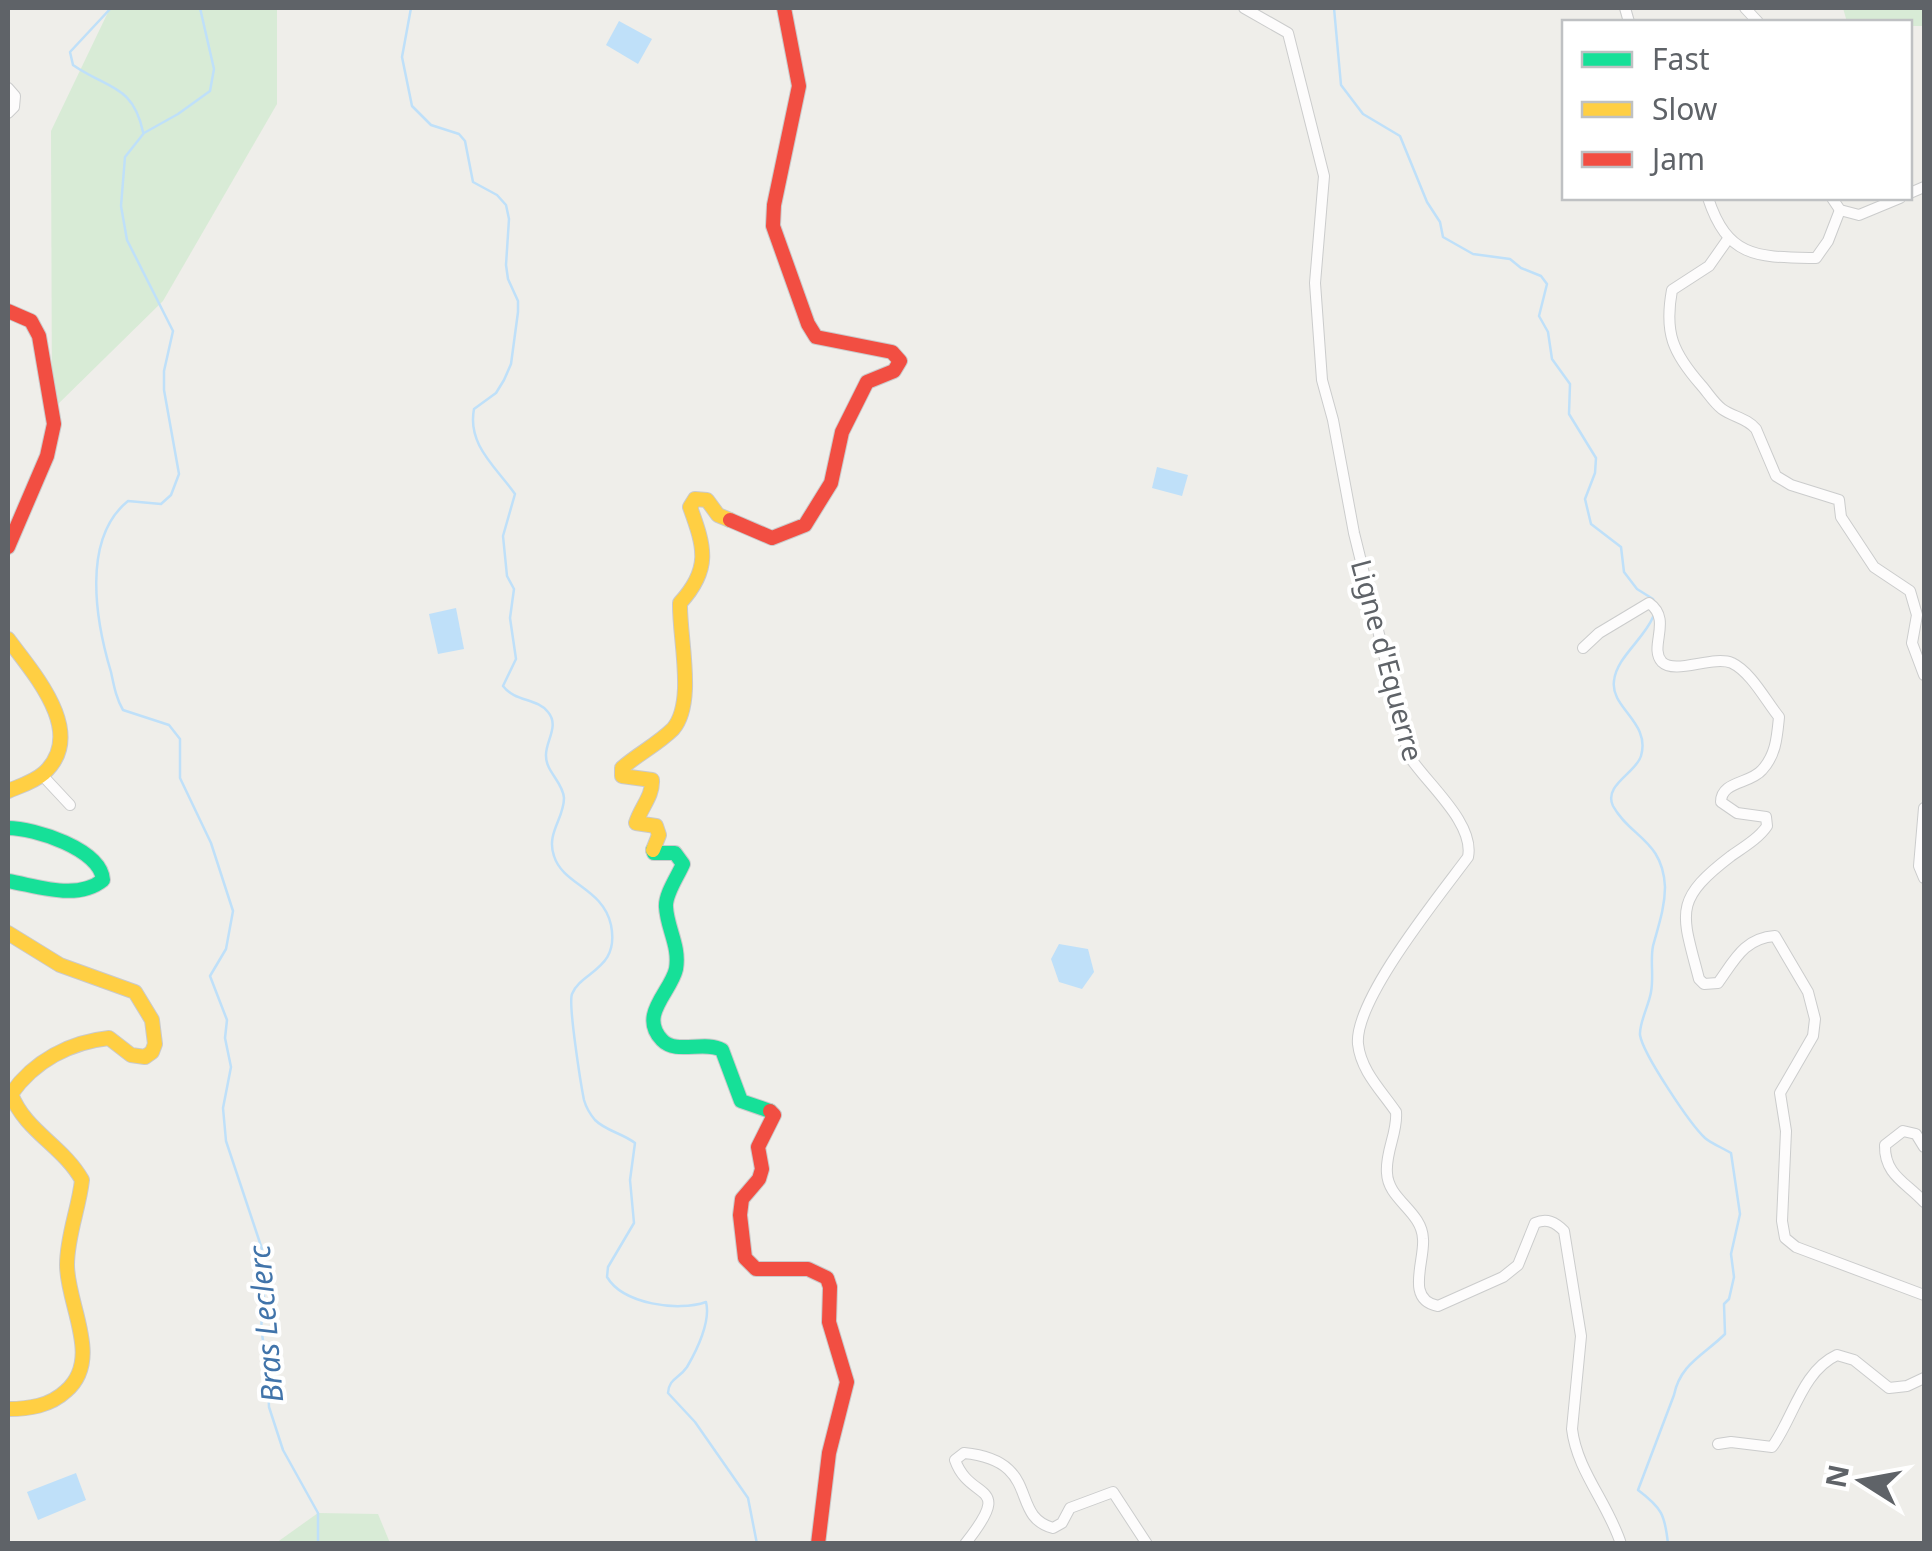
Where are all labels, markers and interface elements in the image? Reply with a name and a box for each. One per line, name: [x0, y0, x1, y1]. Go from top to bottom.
legend: [1562, 20, 1912, 200]
text: Fast: [1652, 38, 1710, 79]
text: Slow: [1652, 88, 1718, 129]
text: Jam: [1649, 138, 1705, 179]
street label: Ligne d'Equerre: [1343, 555, 1433, 765]
water label: Bras Leclerc: [238, 1243, 292, 1404]
north arrow: [1812, 1431, 1912, 1531]
text: N: [1816, 1461, 1857, 1491]

